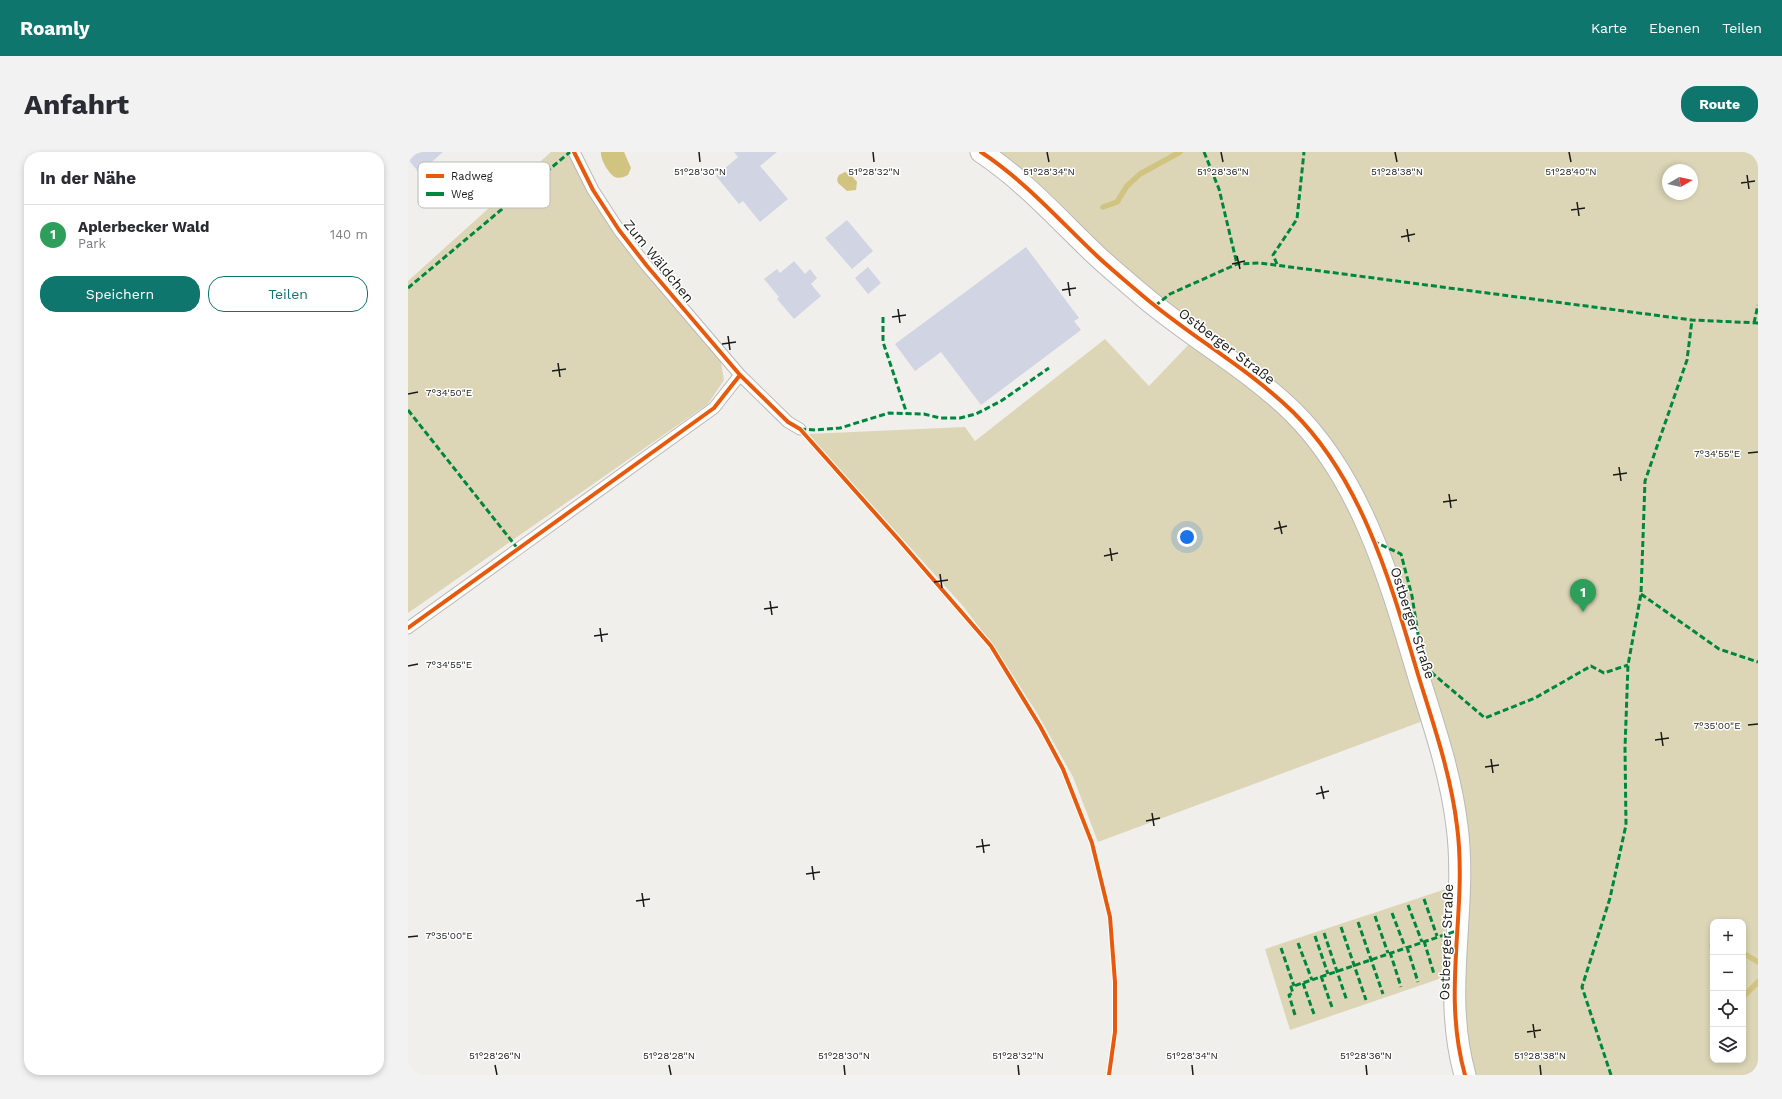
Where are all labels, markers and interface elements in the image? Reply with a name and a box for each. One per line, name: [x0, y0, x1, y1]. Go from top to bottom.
text: Roamly: [20, 17, 90, 40]
text: Karte: [1591, 20, 1627, 36]
text: Ebenen: [1649, 20, 1700, 36]
text: Teilen: [1722, 20, 1762, 36]
button: Route: [1681, 86, 1758, 122]
text: Anfahrt: [24, 88, 129, 121]
legend: [418, 162, 550, 208]
north arrow: [1662, 164, 1698, 200]
text: 51°28'30"N: [674, 166, 726, 177]
text: 51°28'32"N: [848, 166, 900, 177]
text: 51°28'34"N: [1023, 166, 1075, 177]
text: 51°28'36"N: [1197, 166, 1249, 177]
text: 51°28'38"N: [1371, 166, 1423, 177]
text: 51°28'40"N: [1545, 166, 1597, 177]
text: In der Nähe: [40, 168, 136, 188]
text: Radweg: [451, 170, 493, 183]
text: Weg: [451, 188, 474, 201]
street label: Zum Wäldchen: [621, 216, 697, 306]
text: Aplerbecker Wald: [78, 218, 209, 236]
text: 1: [50, 227, 56, 242]
text: 140 m: [330, 227, 368, 242]
text: Park: [78, 236, 106, 251]
button: Speichern: [40, 276, 200, 312]
button: Teilen: [208, 276, 368, 312]
street label: Ostberger Straße: [1176, 305, 1278, 387]
text: 7°34'50"E: [426, 387, 472, 398]
text: 7°34'55"E: [1694, 448, 1740, 459]
your location: [1177, 527, 1197, 547]
street label: Ostberger Straße: [1387, 565, 1439, 681]
pin: 1: [1570, 579, 1596, 612]
text: 7°34'55"E: [426, 659, 472, 670]
text: 7°35'00"E: [1693, 720, 1741, 731]
street label: Ostberger Straße: [1436, 883, 1456, 1001]
map controls: [1710, 919, 1746, 1063]
button: +: [1710, 919, 1746, 955]
text: 7°35'00"E: [425, 930, 473, 941]
button: −: [1710, 955, 1746, 991]
button: locate: [1710, 991, 1746, 1027]
button: layers: [1710, 1027, 1746, 1063]
text: 51°28'26"N: [469, 1050, 521, 1061]
text: 51°28'28"N: [643, 1050, 695, 1061]
text: 51°28'30"N: [818, 1050, 870, 1061]
text: 51°28'32"N: [992, 1050, 1044, 1061]
text: 51°28'34"N: [1166, 1050, 1218, 1061]
text: 51°28'36"N: [1340, 1050, 1392, 1061]
text: 51°28'38"N: [1514, 1050, 1566, 1061]

